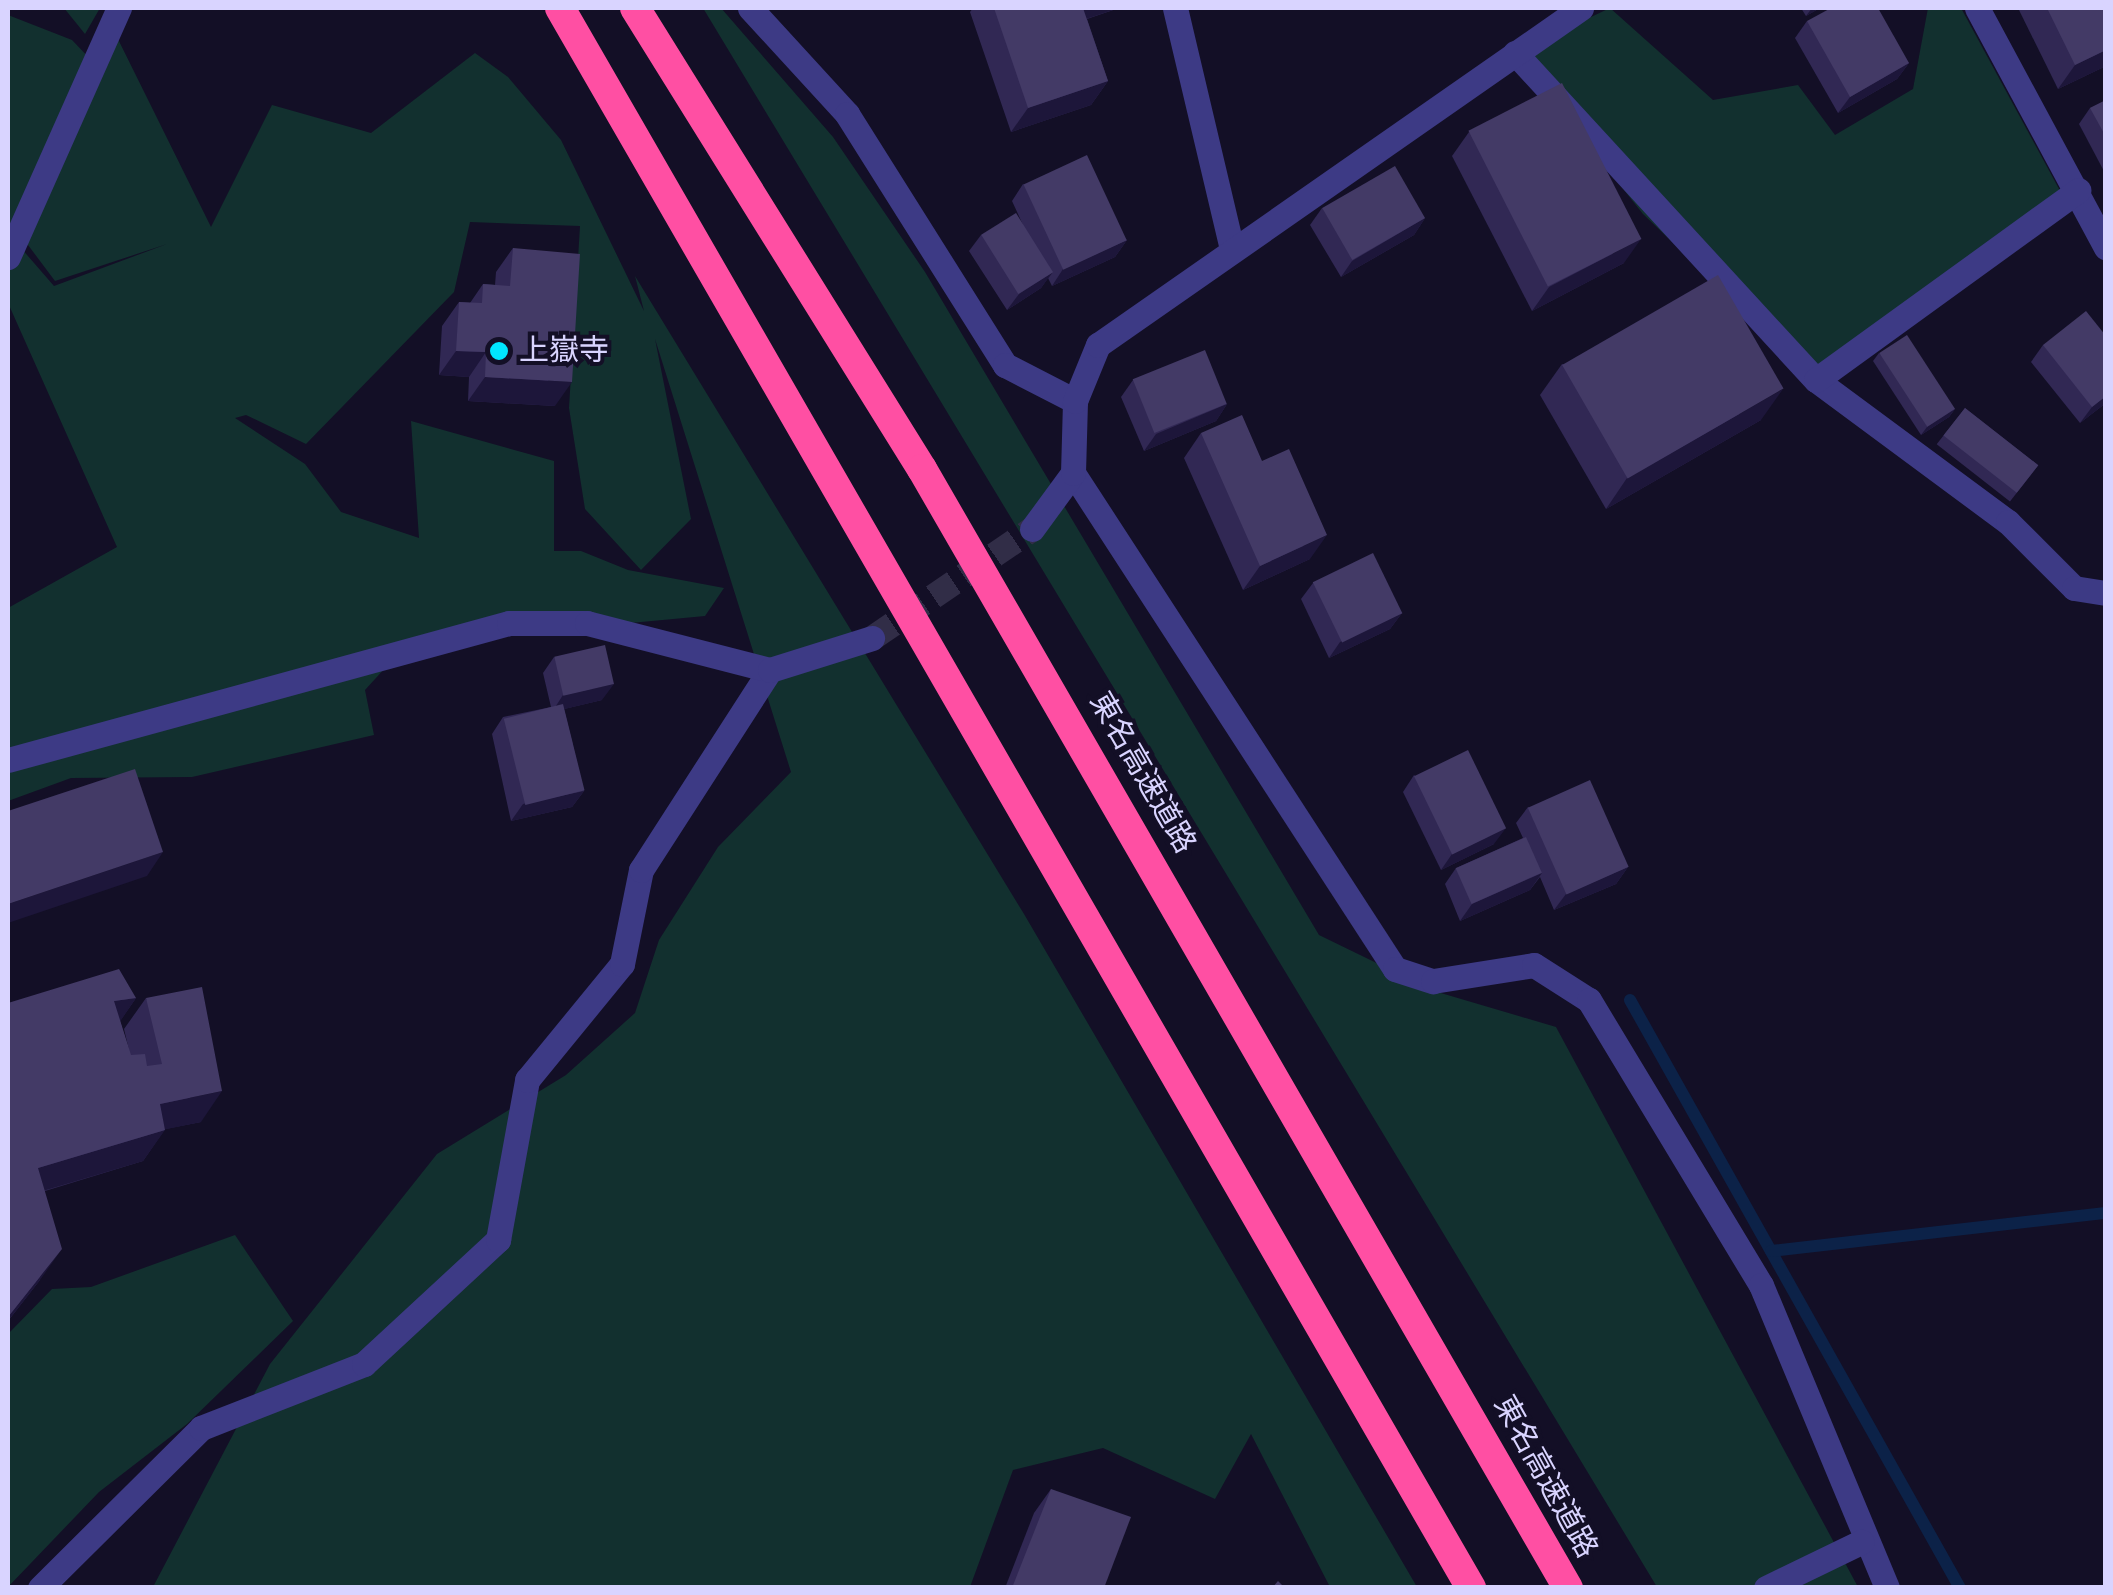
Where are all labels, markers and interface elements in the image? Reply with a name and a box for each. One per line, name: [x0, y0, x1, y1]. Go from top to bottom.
place label: 上嶽寺: [519, 333, 609, 369]
marker: 上嶽寺: [488, 340, 510, 362]
street label: 東名高速道路: [1081, 686, 1203, 860]
street label: 東名高速道路: [1486, 1390, 1604, 1564]

